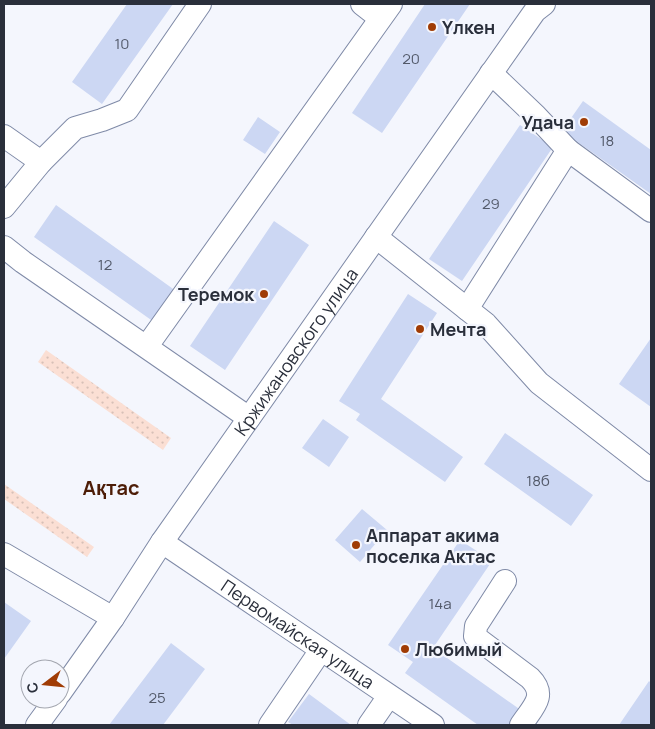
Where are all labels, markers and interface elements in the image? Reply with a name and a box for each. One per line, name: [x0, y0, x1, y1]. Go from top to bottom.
place label: Yлкен: [442, 15, 495, 39]
marker: Yлкен: [426, 21, 438, 33]
house number: 10: [115, 33, 130, 54]
house number: 20: [402, 48, 420, 69]
place label: Удача: [521, 110, 574, 134]
marker: Удача: [578, 116, 590, 128]
house number: 18: [600, 130, 614, 151]
house number: 29: [482, 193, 500, 214]
house number: 12: [98, 254, 112, 275]
street label: Кржижановского улица: [229, 263, 363, 440]
place label: Теремок: [178, 282, 255, 306]
marker: Теремок: [258, 288, 270, 300]
place label: Мечта: [430, 317, 486, 341]
marker: Мечта: [414, 323, 426, 335]
house number: 18б: [526, 470, 550, 491]
district label: Ақтас: [83, 474, 139, 501]
place label: Аппарат акима поселка Актас: [366, 523, 499, 568]
marker: Аппарат акима поселка Актас: [350, 539, 362, 551]
street label: Первомайская улица: [217, 573, 379, 694]
house number: 14а: [428, 593, 452, 614]
place label: Любимый: [415, 637, 502, 661]
marker: Любимый: [399, 643, 411, 655]
north arrow: [20, 659, 70, 709]
text: С: [21, 680, 43, 695]
house number: 25: [148, 687, 166, 708]

